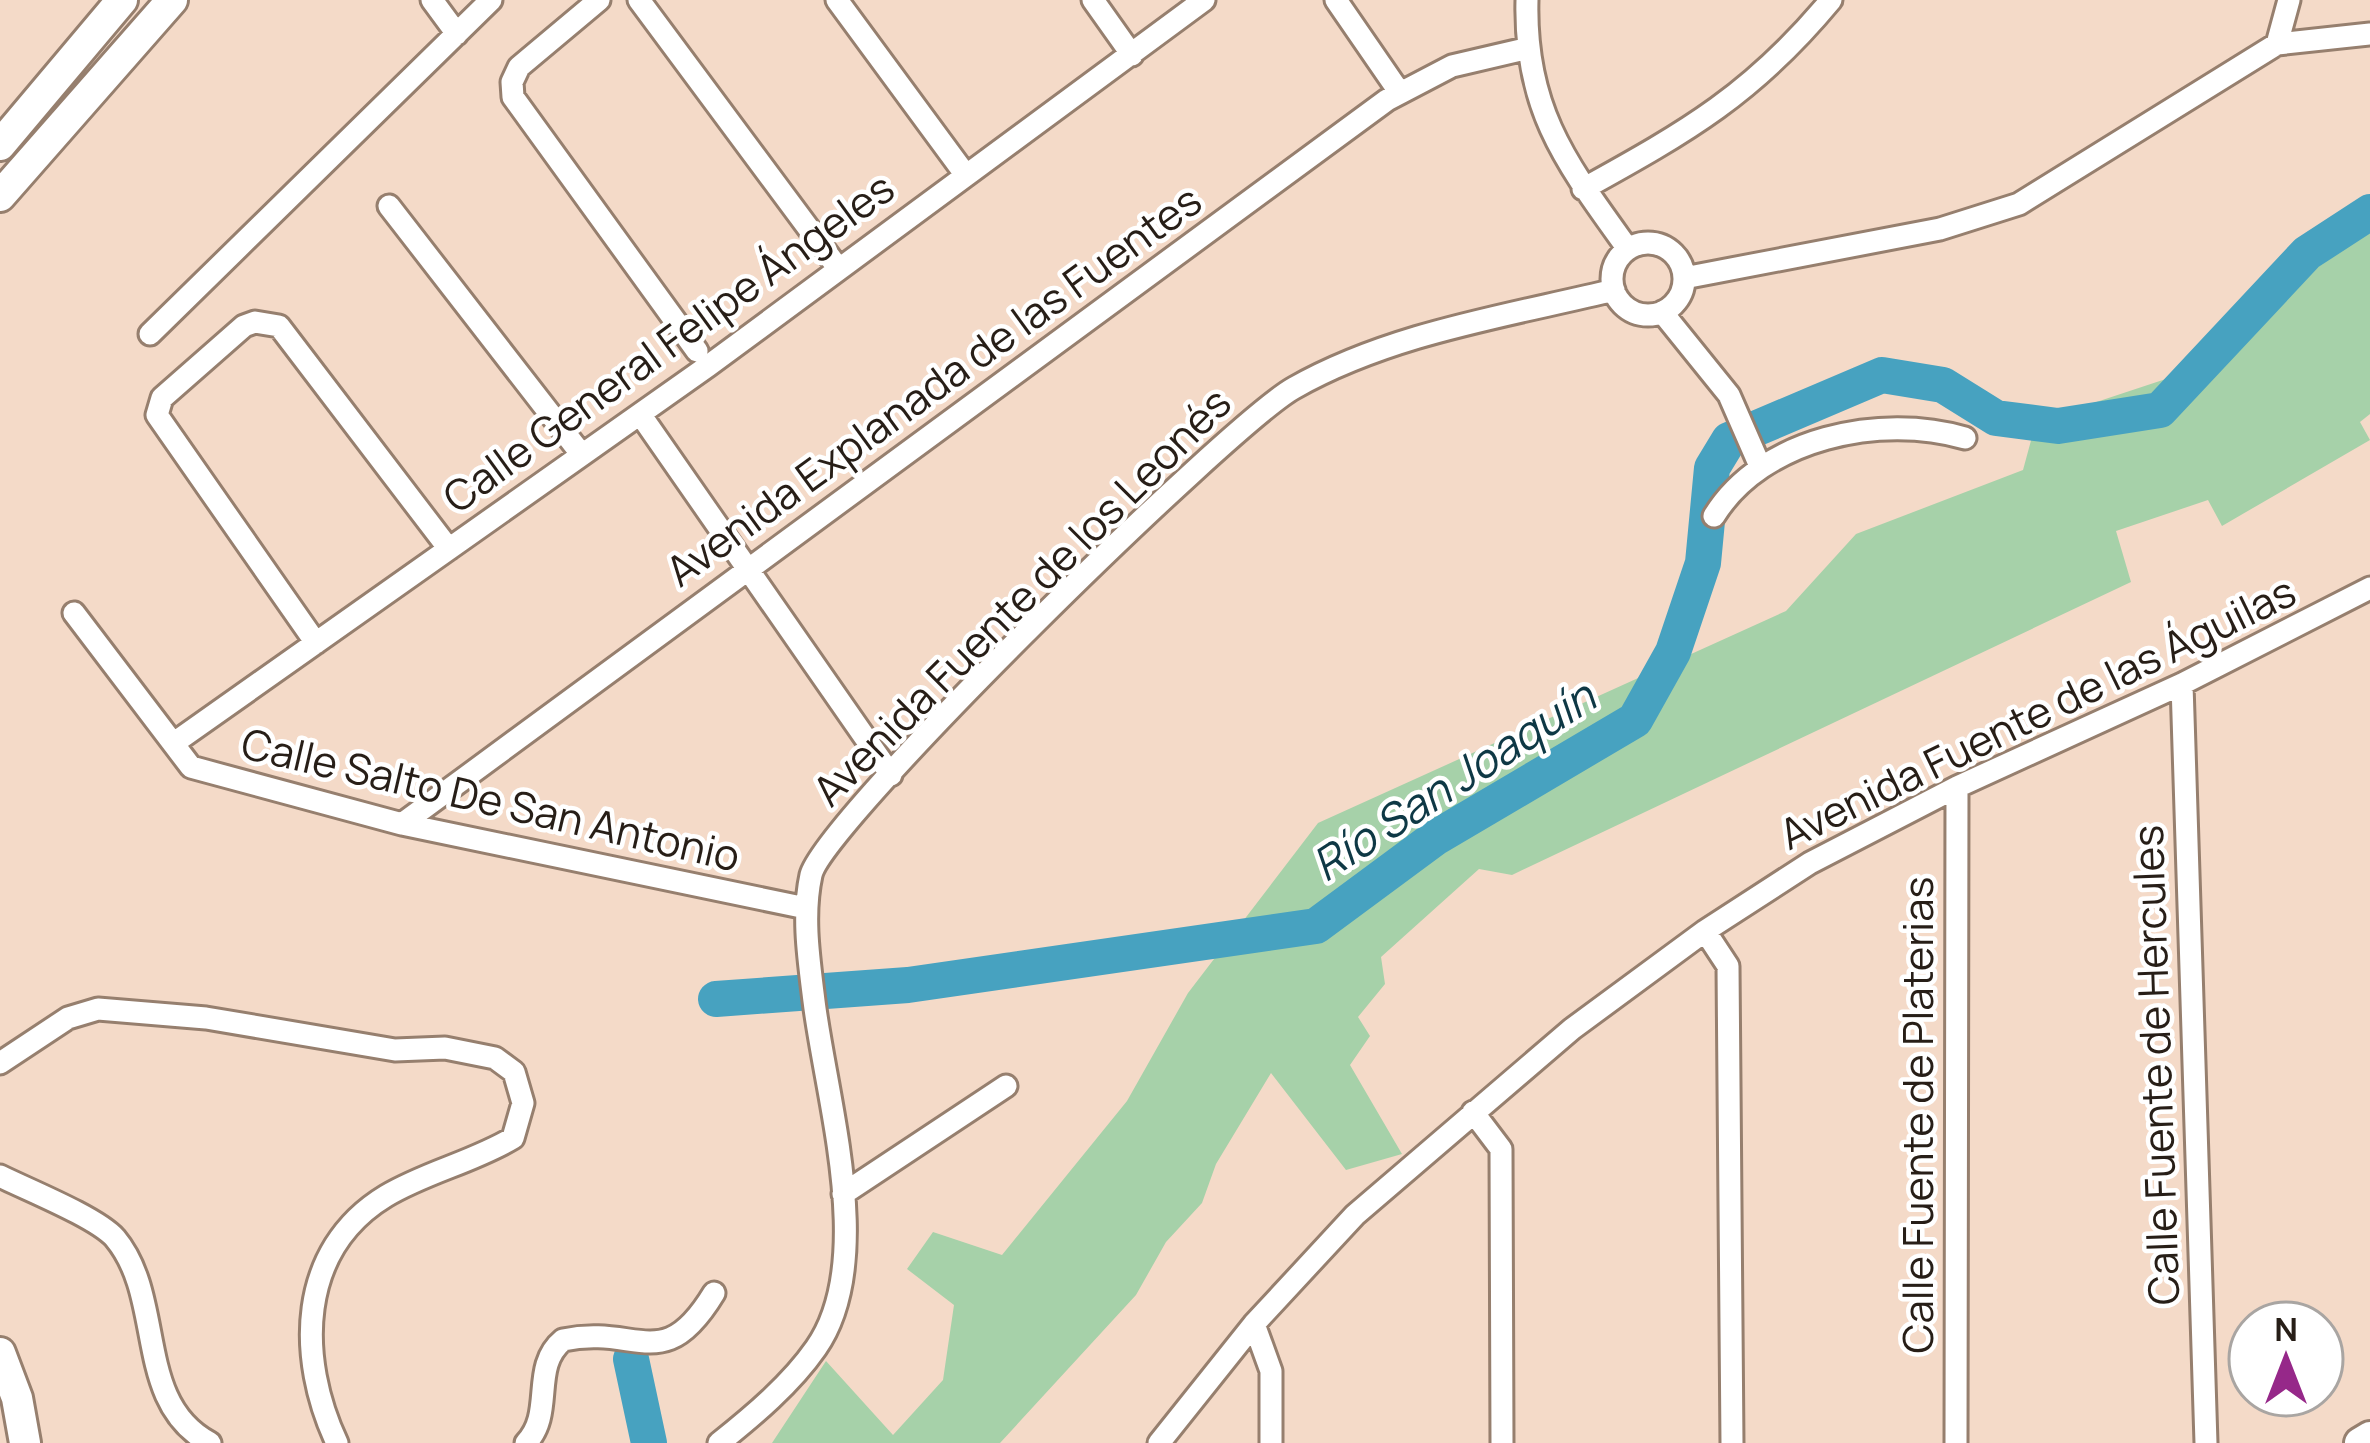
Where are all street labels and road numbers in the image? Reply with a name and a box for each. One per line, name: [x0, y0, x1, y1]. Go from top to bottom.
street label: Calle General Felipe Ángeles: [431, 159, 905, 525]
street label: Avenida Explanada de las Fuentes: [654, 171, 1212, 599]
street label: Avenida Fuente de los Leonés: [799, 374, 1243, 818]
street label: Avenida Fuente de las Águilas: [1769, 562, 2305, 862]
street label: Calle Salto De San Antonio: [236, 713, 746, 885]
street label: Calle Fuente de Hercules: [2118, 824, 2192, 1306]
street label: Calle Fuente de Platerias: [1888, 876, 1946, 1354]

